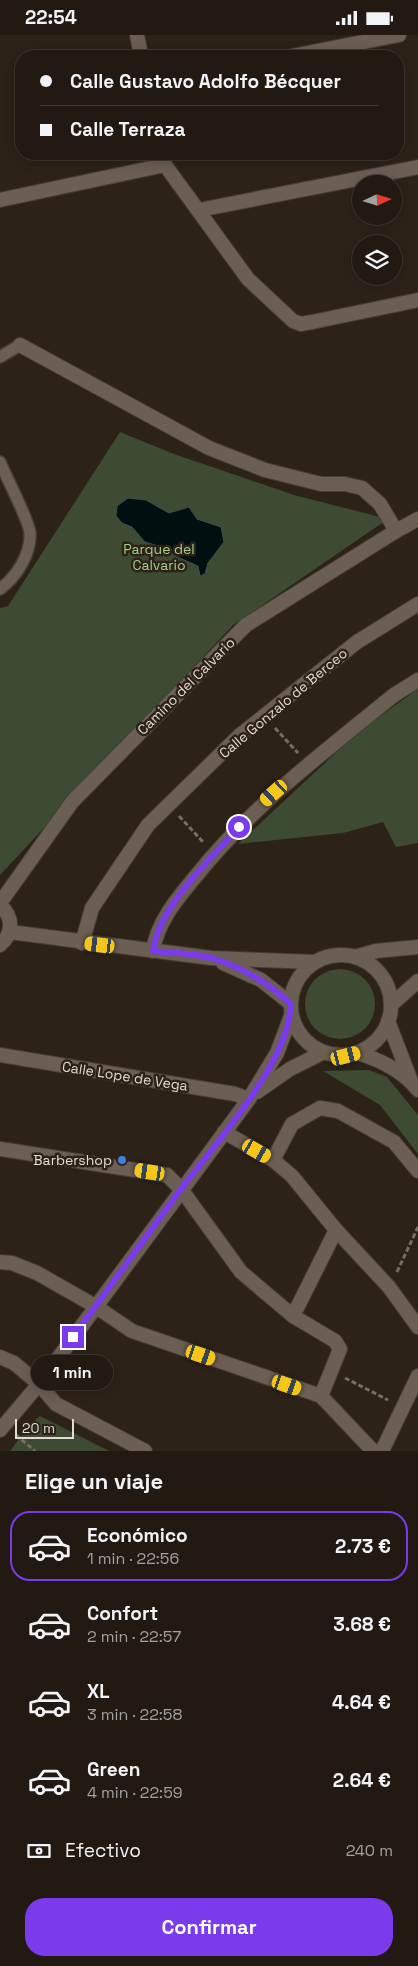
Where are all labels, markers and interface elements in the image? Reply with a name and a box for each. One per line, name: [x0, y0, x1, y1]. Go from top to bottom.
text: 22:54: [25, 5, 77, 30]
text: Calle Gustavo Adolfo Bécquer: [70, 69, 341, 94]
text: Calle Terraza: [70, 117, 186, 142]
north arrow: [352, 175, 402, 225]
map controls: [352, 175, 402, 285]
button: layers: [352, 235, 402, 285]
park label: Parque del Calvario: [123, 540, 195, 574]
street label: Camino del Calvario: [133, 633, 239, 739]
street label: Calle Gonzalo de Berceo: [215, 644, 351, 762]
car: [257, 777, 290, 809]
route start: [228, 816, 250, 838]
car: [84, 936, 115, 954]
car: [329, 1045, 362, 1067]
street label: Calle Lope de Vega: [61, 1057, 189, 1095]
car: [240, 1137, 273, 1165]
place label: Barbershop: [33, 1151, 112, 1169]
marker: Barbershop: [116, 1154, 128, 1166]
car: [134, 1162, 165, 1182]
route end: [62, 1326, 84, 1348]
car: [184, 1343, 217, 1367]
callout: 1 min: [32, 1355, 114, 1389]
text: 1 min: [52, 1362, 92, 1383]
car: [270, 1373, 303, 1397]
scale bar: [15, 1416, 74, 1439]
text: 20 m: [22, 1419, 55, 1437]
text: Elige un viaje: [25, 1467, 163, 1495]
text: Económico: [87, 1523, 188, 1548]
icon: car: [27, 1524, 72, 1569]
text: 2.73 €: [335, 1534, 391, 1559]
text: 1 min · 22:56: [87, 1548, 179, 1569]
text: Confort: [87, 1601, 158, 1626]
icon: car: [27, 1602, 72, 1647]
text: 3.68 €: [333, 1612, 391, 1637]
text: 2 min · 22:57: [87, 1626, 181, 1647]
text: XL: [87, 1679, 110, 1704]
icon: car: [27, 1680, 72, 1725]
text: 4.64 €: [332, 1690, 391, 1715]
text: 3 min · 22:58: [87, 1704, 182, 1725]
text: Green: [87, 1757, 140, 1782]
icon: car: [27, 1758, 72, 1803]
text: 2.64 €: [333, 1768, 391, 1793]
text: 4 min · 22:59: [87, 1782, 183, 1803]
icon: cash: [25, 1837, 53, 1865]
text: Efectivo: [65, 1838, 141, 1863]
text: 240 m: [346, 1840, 393, 1861]
button: Confirmar: [25, 1898, 393, 1956]

